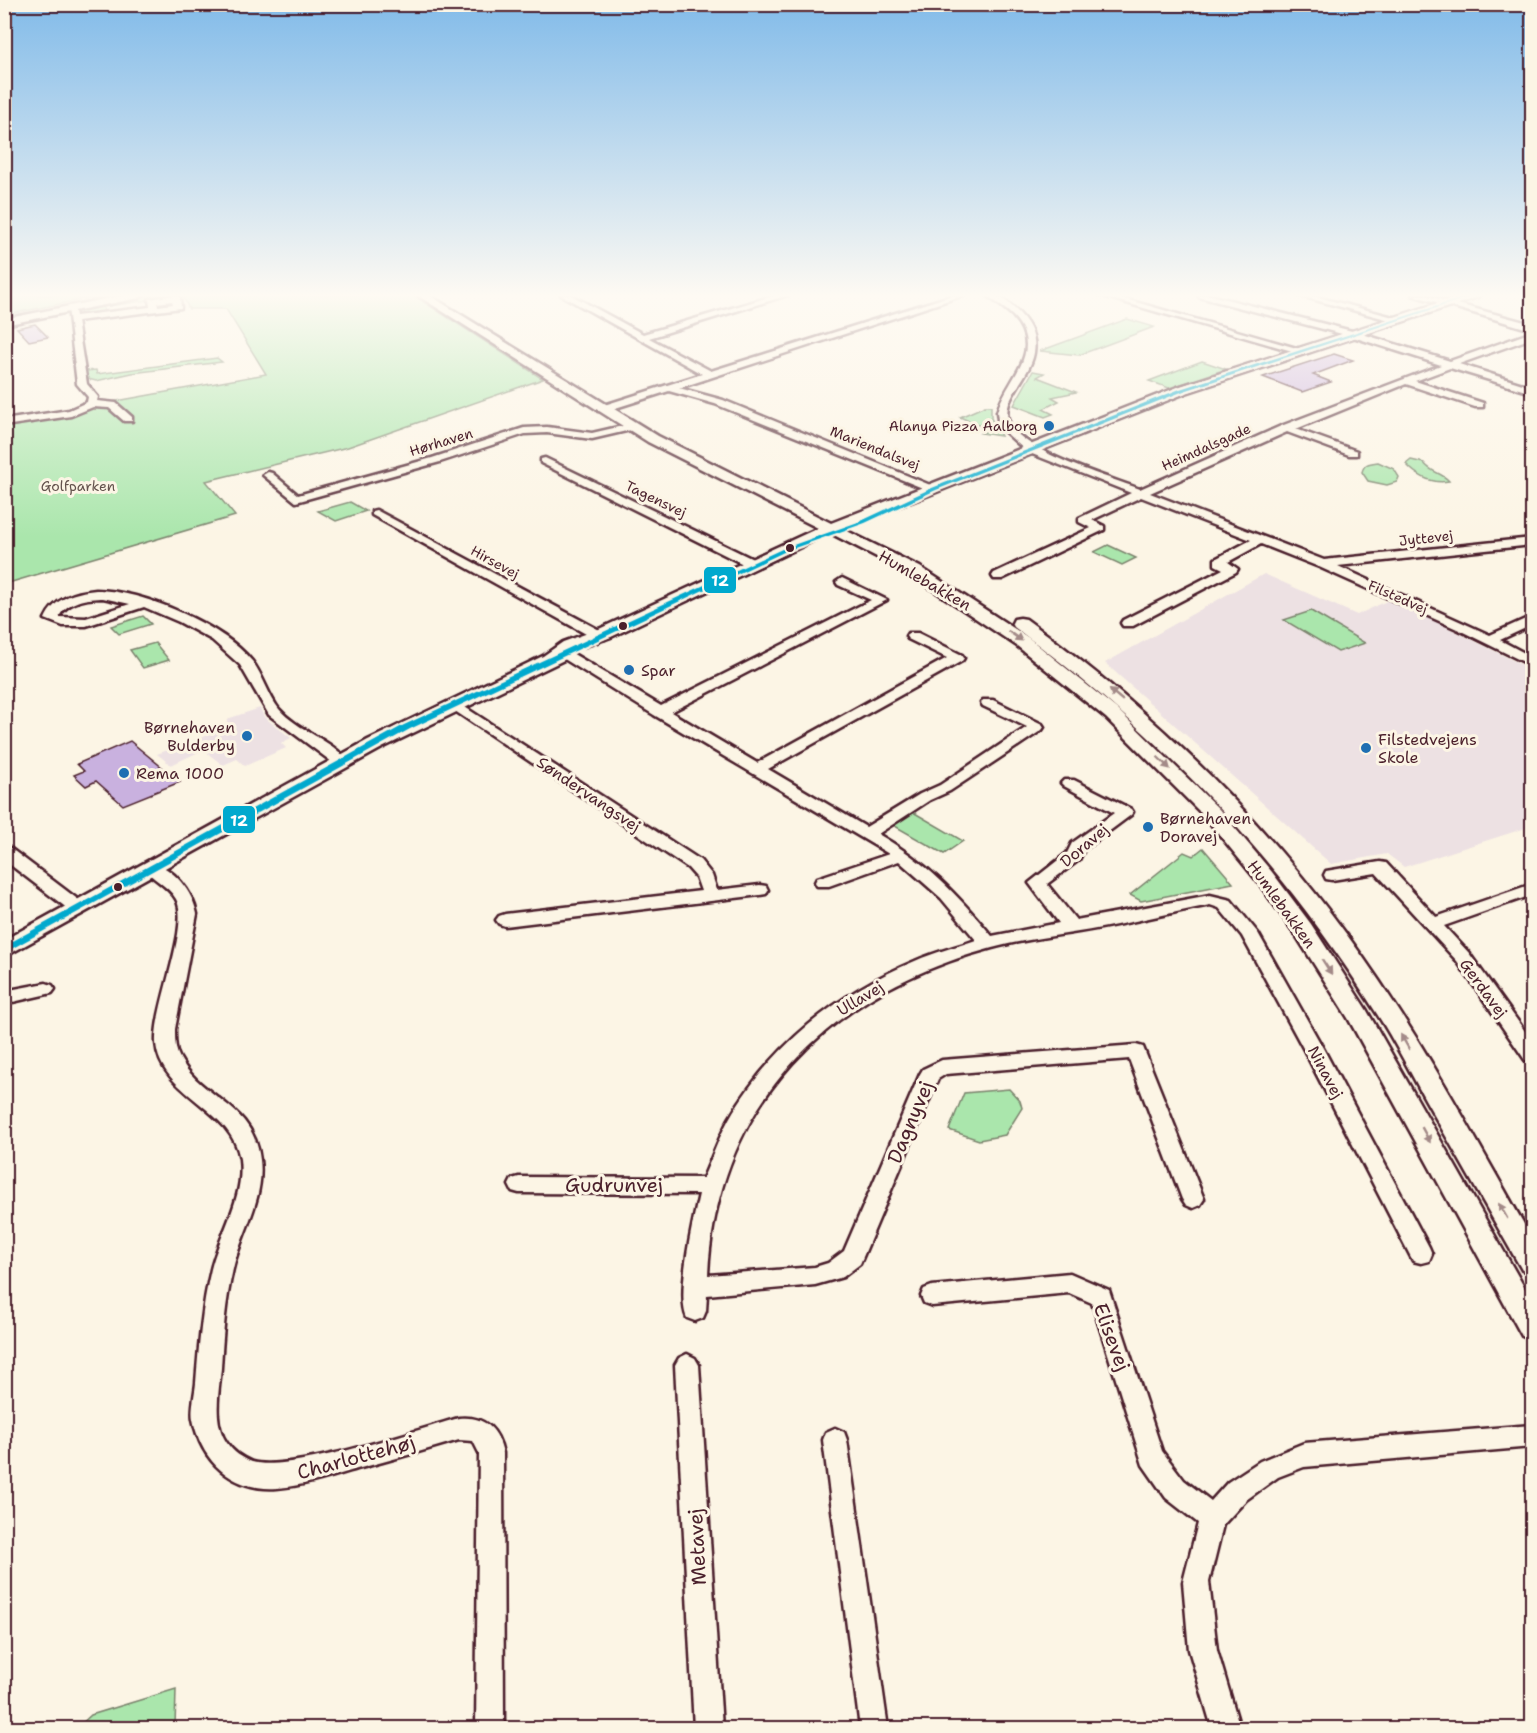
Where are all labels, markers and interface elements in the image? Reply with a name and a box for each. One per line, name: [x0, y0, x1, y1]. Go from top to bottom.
place label: Alanya Pizza Aalborg: [889, 417, 1037, 435]
marker: Alanya Pizza Aalborg: [1042, 419, 1056, 433]
street label: Heimdalsgade: [1159, 419, 1253, 475]
street label: Mariendalsvej: [827, 422, 923, 474]
street label: Hørhaven: [407, 424, 475, 460]
park label: Golfparken: [41, 477, 116, 495]
street label: Tagensvej: [623, 477, 689, 521]
street label: Jyttevej: [1398, 526, 1454, 550]
street label: Hirsevej: [467, 541, 523, 583]
unlabelled marker: [784, 542, 796, 554]
street label: Humlebakken: [875, 545, 975, 616]
line badge: 12: [703, 566, 737, 594]
text: 12: [711, 570, 729, 591]
street label: Filstedvej: [1365, 576, 1431, 618]
unlabelled marker: [617, 620, 629, 632]
one-way arrow: [1007, 630, 1023, 642]
place label: Spar: [641, 660, 676, 681]
marker: Spar: [622, 663, 636, 677]
one-way arrow: [1108, 689, 1124, 702]
place label: Børnehaven Bulderby: [144, 717, 235, 756]
marker: Børnehaven Bulderby: [240, 729, 254, 743]
place label: Filstedvejens Skole: [1378, 729, 1477, 768]
marker: Filstedvejens Skole: [1359, 741, 1373, 755]
street label: Søndervangsvej: [533, 752, 645, 837]
one-way arrow: [1156, 755, 1170, 769]
place label: Rema 1000: [136, 763, 224, 784]
marker: Rema 1000: [117, 766, 131, 780]
line badge: 12: [222, 805, 256, 834]
place label: Børnehaven Doravej: [1160, 808, 1251, 847]
text: 12: [230, 810, 248, 831]
street label: Doravej: [1056, 819, 1113, 872]
marker: Børnehaven Doravej: [1141, 820, 1155, 834]
street label: Humlebakken: [1243, 856, 1321, 953]
unlabelled marker: [112, 881, 124, 893]
street label: Gerdavej: [1455, 954, 1512, 1022]
one-way arrow: [1321, 959, 1332, 975]
street label: Ullavej: [833, 976, 888, 1021]
one-way arrow: [1400, 1034, 1410, 1051]
street label: Ninavej: [1303, 1042, 1348, 1102]
street label: Dagnyvej: [881, 1077, 939, 1167]
one-way arrow: [1420, 1127, 1431, 1143]
street label: Gudrunvej: [565, 1172, 663, 1198]
one-way arrow: [1498, 1202, 1508, 1219]
street label: Elisevej: [1088, 1299, 1136, 1375]
street label: Charlottehøj: [294, 1429, 418, 1485]
street label: Metavej: [682, 1508, 712, 1586]

